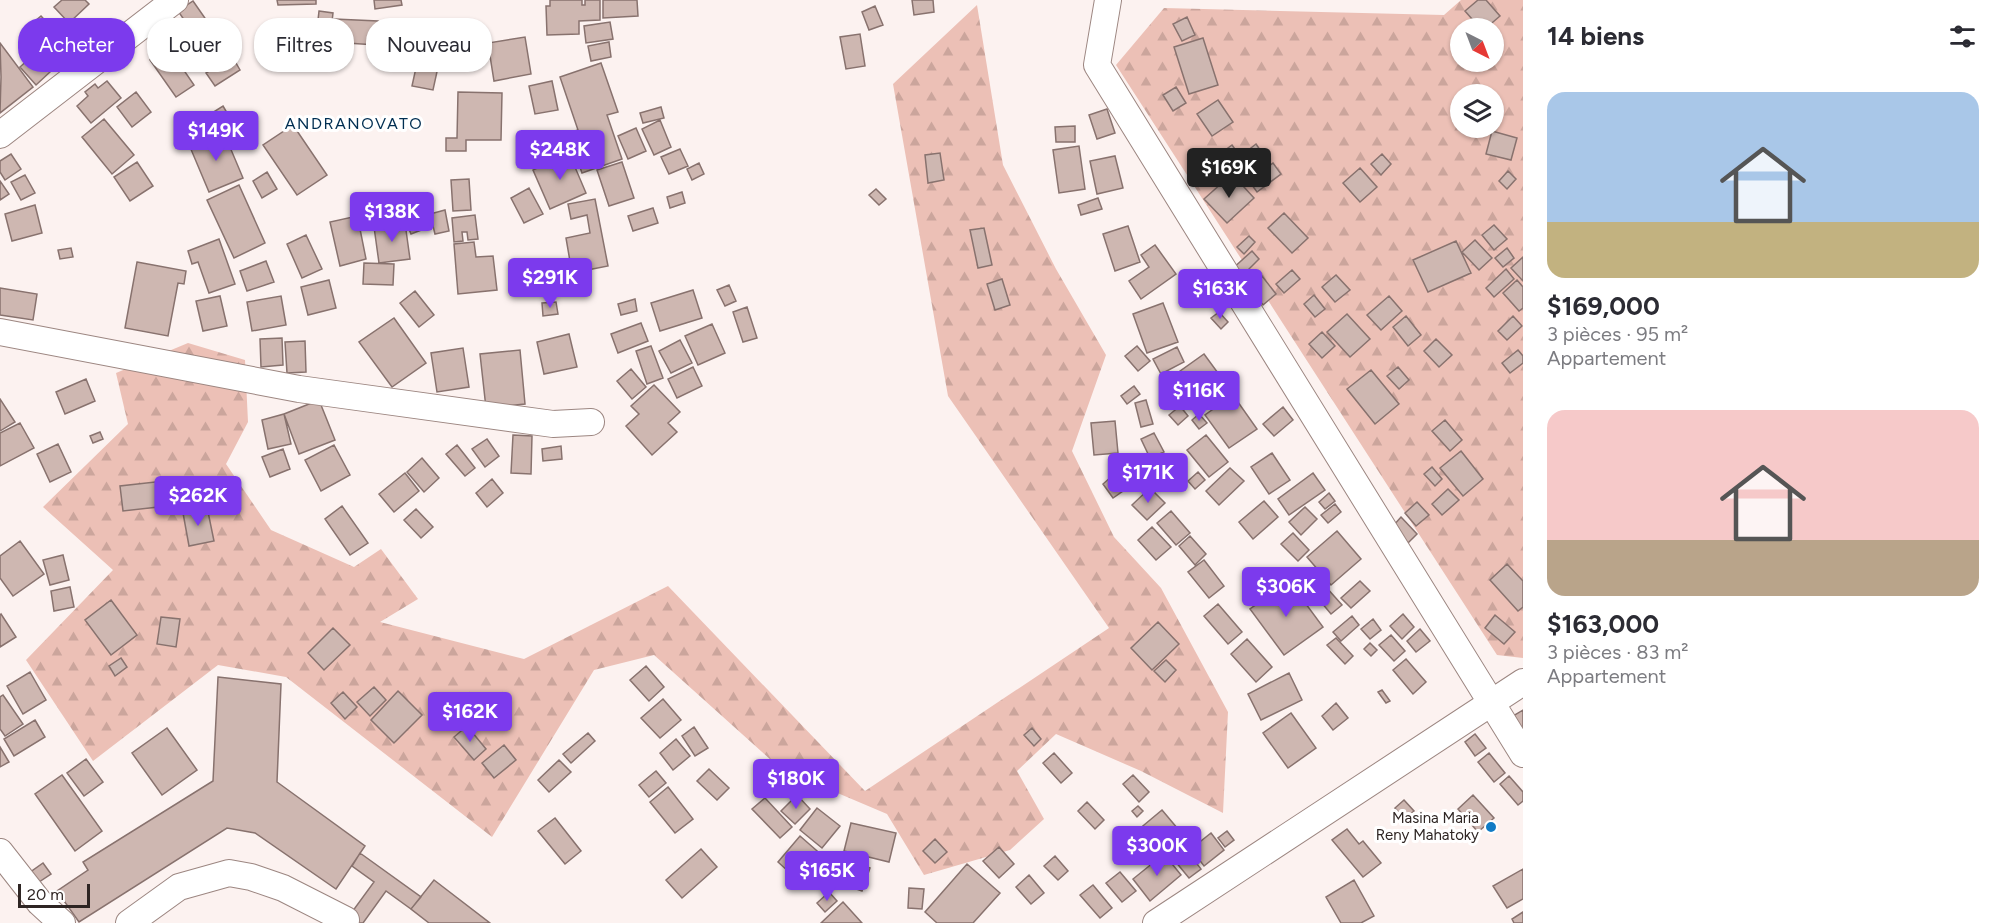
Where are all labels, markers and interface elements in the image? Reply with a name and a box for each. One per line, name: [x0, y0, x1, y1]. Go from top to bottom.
chip: Acheter: [18, 18, 135, 72]
chip: Louer: [147, 18, 242, 72]
chip: Filtres: [254, 18, 354, 72]
chip: Nouveau: [366, 18, 492, 72]
north arrow: [1450, 18, 1504, 72]
map controls: [1450, 18, 1504, 138]
text: 14 biens: [1547, 20, 1644, 52]
icon: filters: [1946, 20, 1979, 53]
button: layers: [1450, 84, 1504, 138]
pin: $149K: [174, 111, 258, 162]
district label: ANDRANOVATO: [285, 114, 423, 133]
text: $149K: [187, 118, 245, 142]
pin: $248K: [518, 130, 602, 181]
icon: home: [1709, 131, 1817, 239]
text: $248K: [530, 137, 590, 161]
pin: $169K: [1187, 148, 1271, 199]
text: $169K: [1201, 155, 1257, 179]
pin: $138K: [350, 192, 434, 243]
text: $138K: [364, 199, 420, 223]
pin: $291K: [508, 258, 592, 309]
text: $291K: [522, 265, 578, 289]
pin: $163K: [1178, 269, 1262, 320]
text: $163K: [1192, 276, 1248, 300]
text: $169,000: [1547, 290, 1660, 322]
text: 3 pièces · 95 m²: [1547, 322, 1688, 346]
text: Appartement: [1547, 346, 1666, 370]
pin: $116K: [1157, 371, 1241, 422]
text: $116K: [1173, 378, 1225, 402]
icon: home: [1709, 449, 1817, 557]
pin: $171K: [1106, 453, 1190, 504]
text: $171K: [1122, 460, 1174, 484]
pin: $262K: [156, 476, 240, 527]
text: $262K: [168, 483, 228, 507]
pin: $306K: [1244, 567, 1328, 618]
text: $306K: [1256, 574, 1316, 598]
text: $163,000: [1547, 608, 1659, 640]
text: 3 pièces · 83 m²: [1547, 640, 1689, 664]
text: Appartement: [1547, 664, 1666, 688]
pin: $162K: [428, 692, 512, 743]
text: $162K: [442, 699, 498, 723]
pin: $180K: [754, 759, 838, 810]
text: $180K: [767, 766, 825, 790]
place label: Masina Maria Reny Mahatoky: [1376, 809, 1479, 844]
marker: Masina Maria Reny Mahatoky: [1484, 820, 1498, 834]
pin: $300K: [1115, 826, 1199, 877]
text: $300K: [1126, 833, 1188, 857]
pin: $165K: [785, 851, 869, 902]
text: $165K: [799, 858, 855, 882]
scale bar: [18, 881, 90, 908]
text: 20 m: [27, 885, 64, 904]

